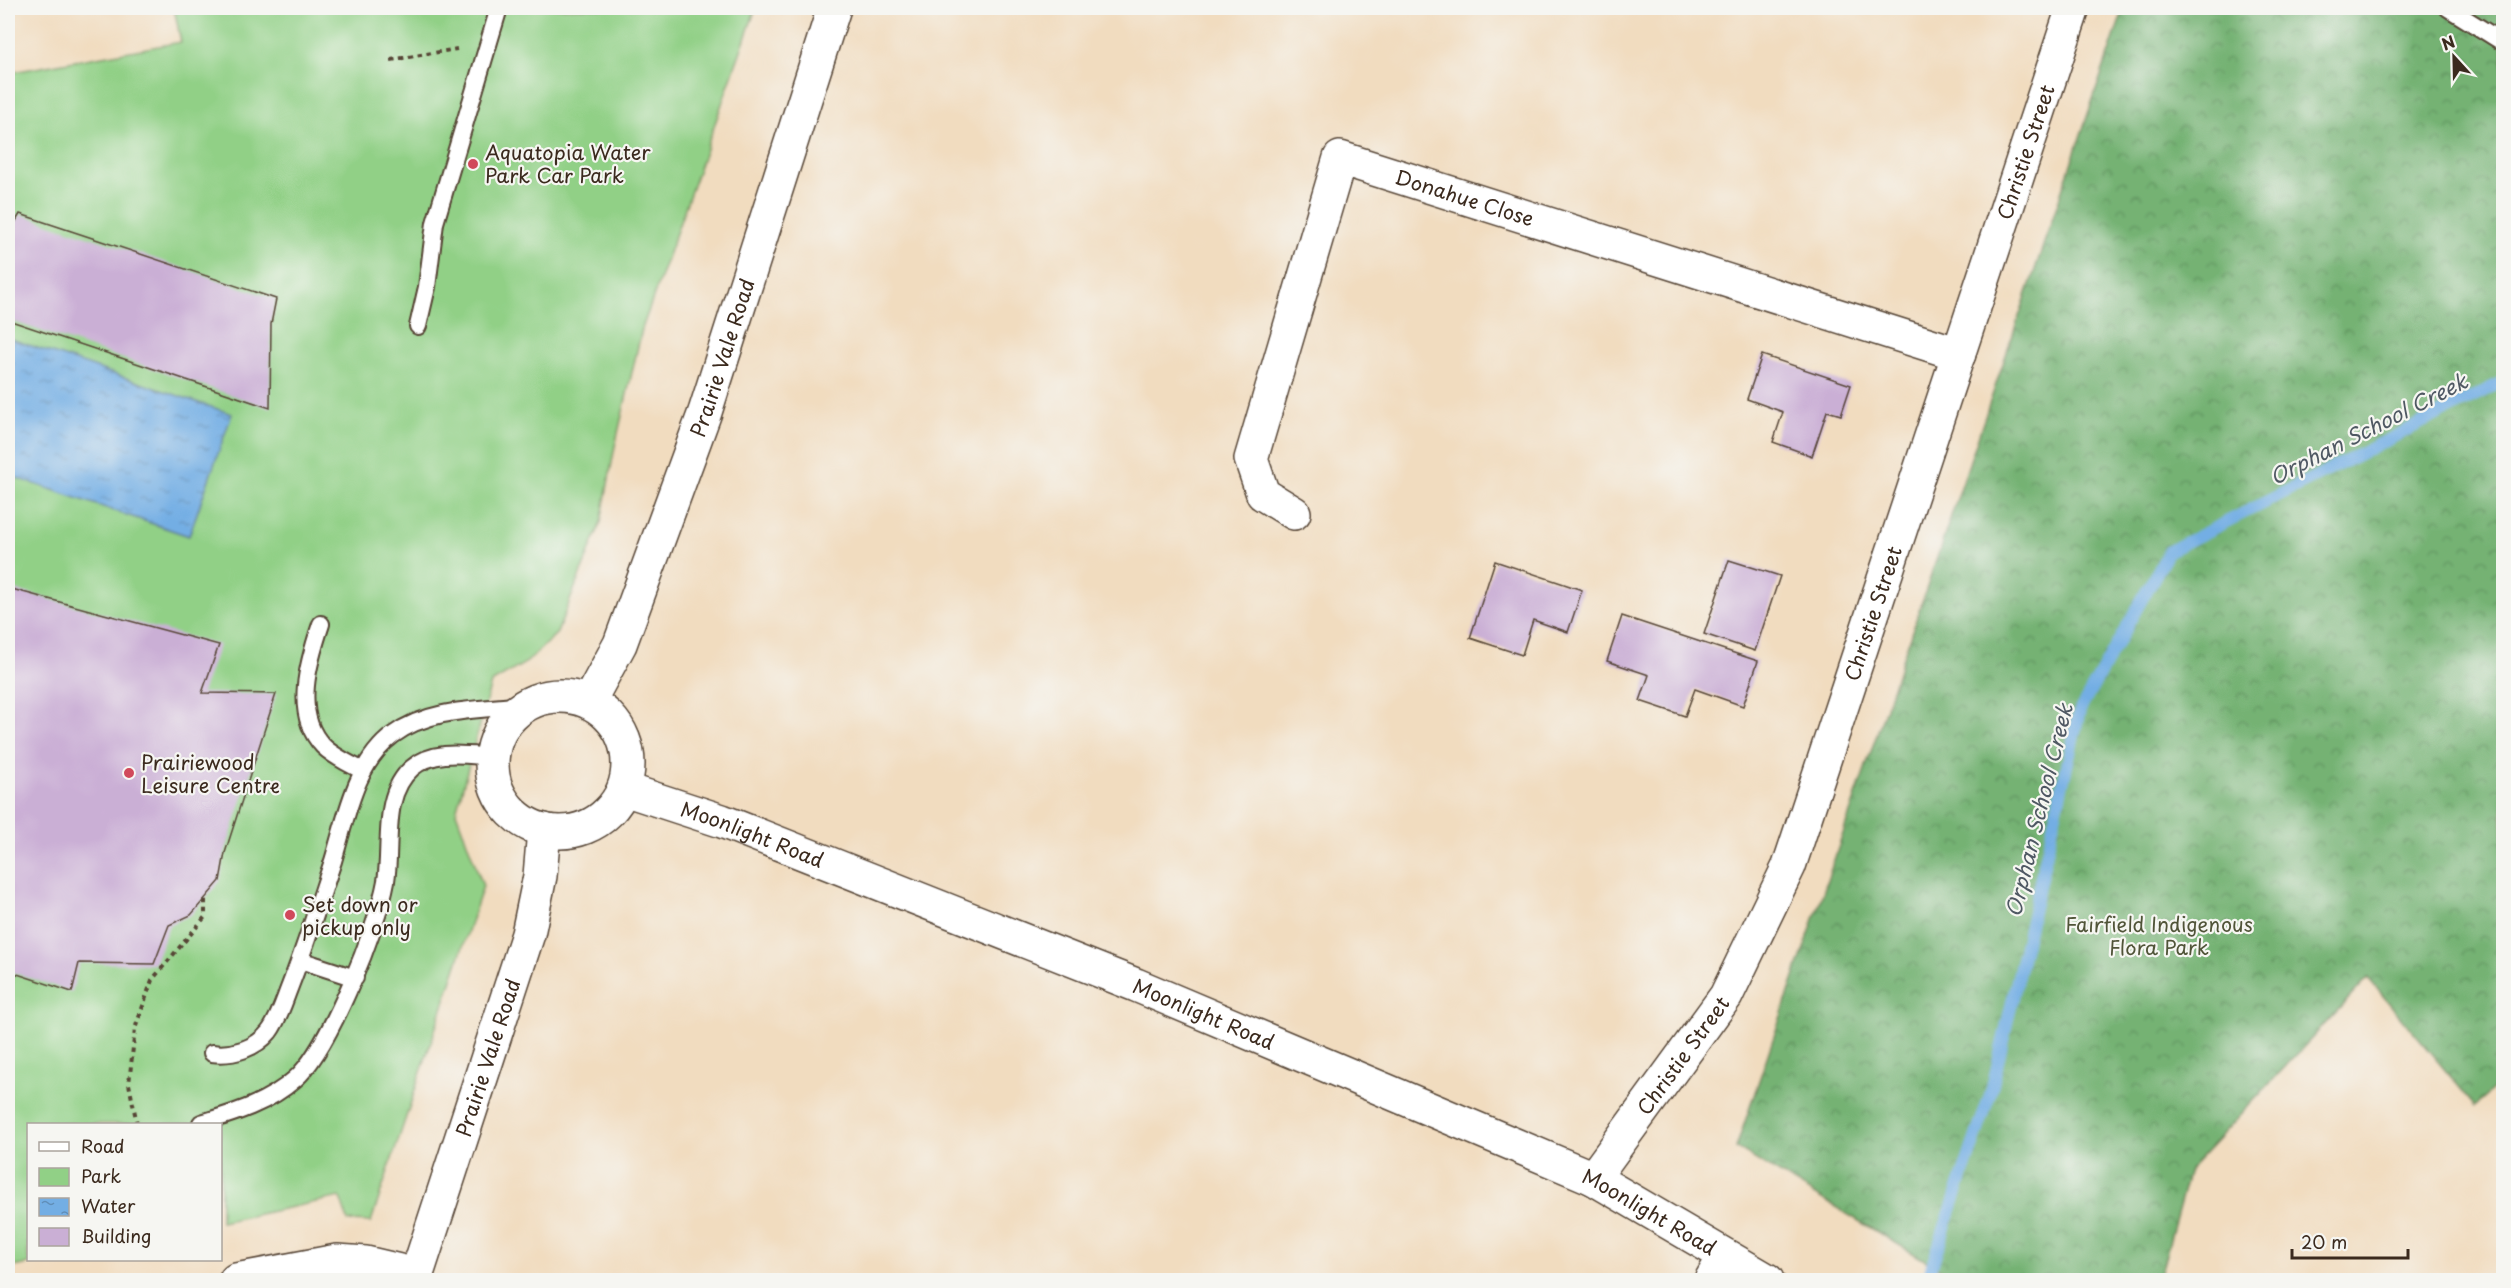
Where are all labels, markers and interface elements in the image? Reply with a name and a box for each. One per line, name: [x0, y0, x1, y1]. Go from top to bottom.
north arrow: [2424, 27, 2484, 87]
text: N: [2438, 29, 2458, 56]
street label: Christie Street: [1989, 81, 2062, 223]
place label: Aquatopia Water Park Car Park: [485, 137, 651, 190]
marker: Aquatopia Water Park Car Park: [466, 157, 480, 171]
street label: Donahue Close: [1391, 161, 1538, 234]
street label: Prairie Vale Road: [682, 275, 762, 441]
water label: Orphan School Creek: [2263, 364, 2474, 492]
street label: Christie Street: [1836, 542, 1909, 685]
water label: Orphan School Creek: [1996, 699, 2080, 920]
place label: Prairiewood Leisure Centre: [141, 747, 280, 800]
marker: Prairiewood Leisure Centre: [122, 766, 136, 780]
street label: Moonlight Road: [677, 793, 828, 875]
place label: Set down or pickup only: [302, 889, 418, 942]
marker: Set down or pickup only: [283, 908, 297, 922]
park label: Fairfield Indigenous Flora Park: [2065, 909, 2253, 962]
street label: Moonlight Road: [1128, 970, 1279, 1057]
street label: Prairie Vale Road: [448, 975, 527, 1140]
street label: Christie Street: [1629, 990, 1736, 1121]
legend: [27, 1123, 222, 1261]
text: Road: [81, 1132, 125, 1159]
street label: Moonlight Road: [1578, 1160, 1722, 1262]
text: Park: [81, 1162, 121, 1189]
text: Water: [81, 1192, 136, 1219]
text: Building: [81, 1222, 151, 1249]
scale bar: [2292, 1222, 2408, 1260]
text: 20 m: [2301, 1228, 2347, 1255]

